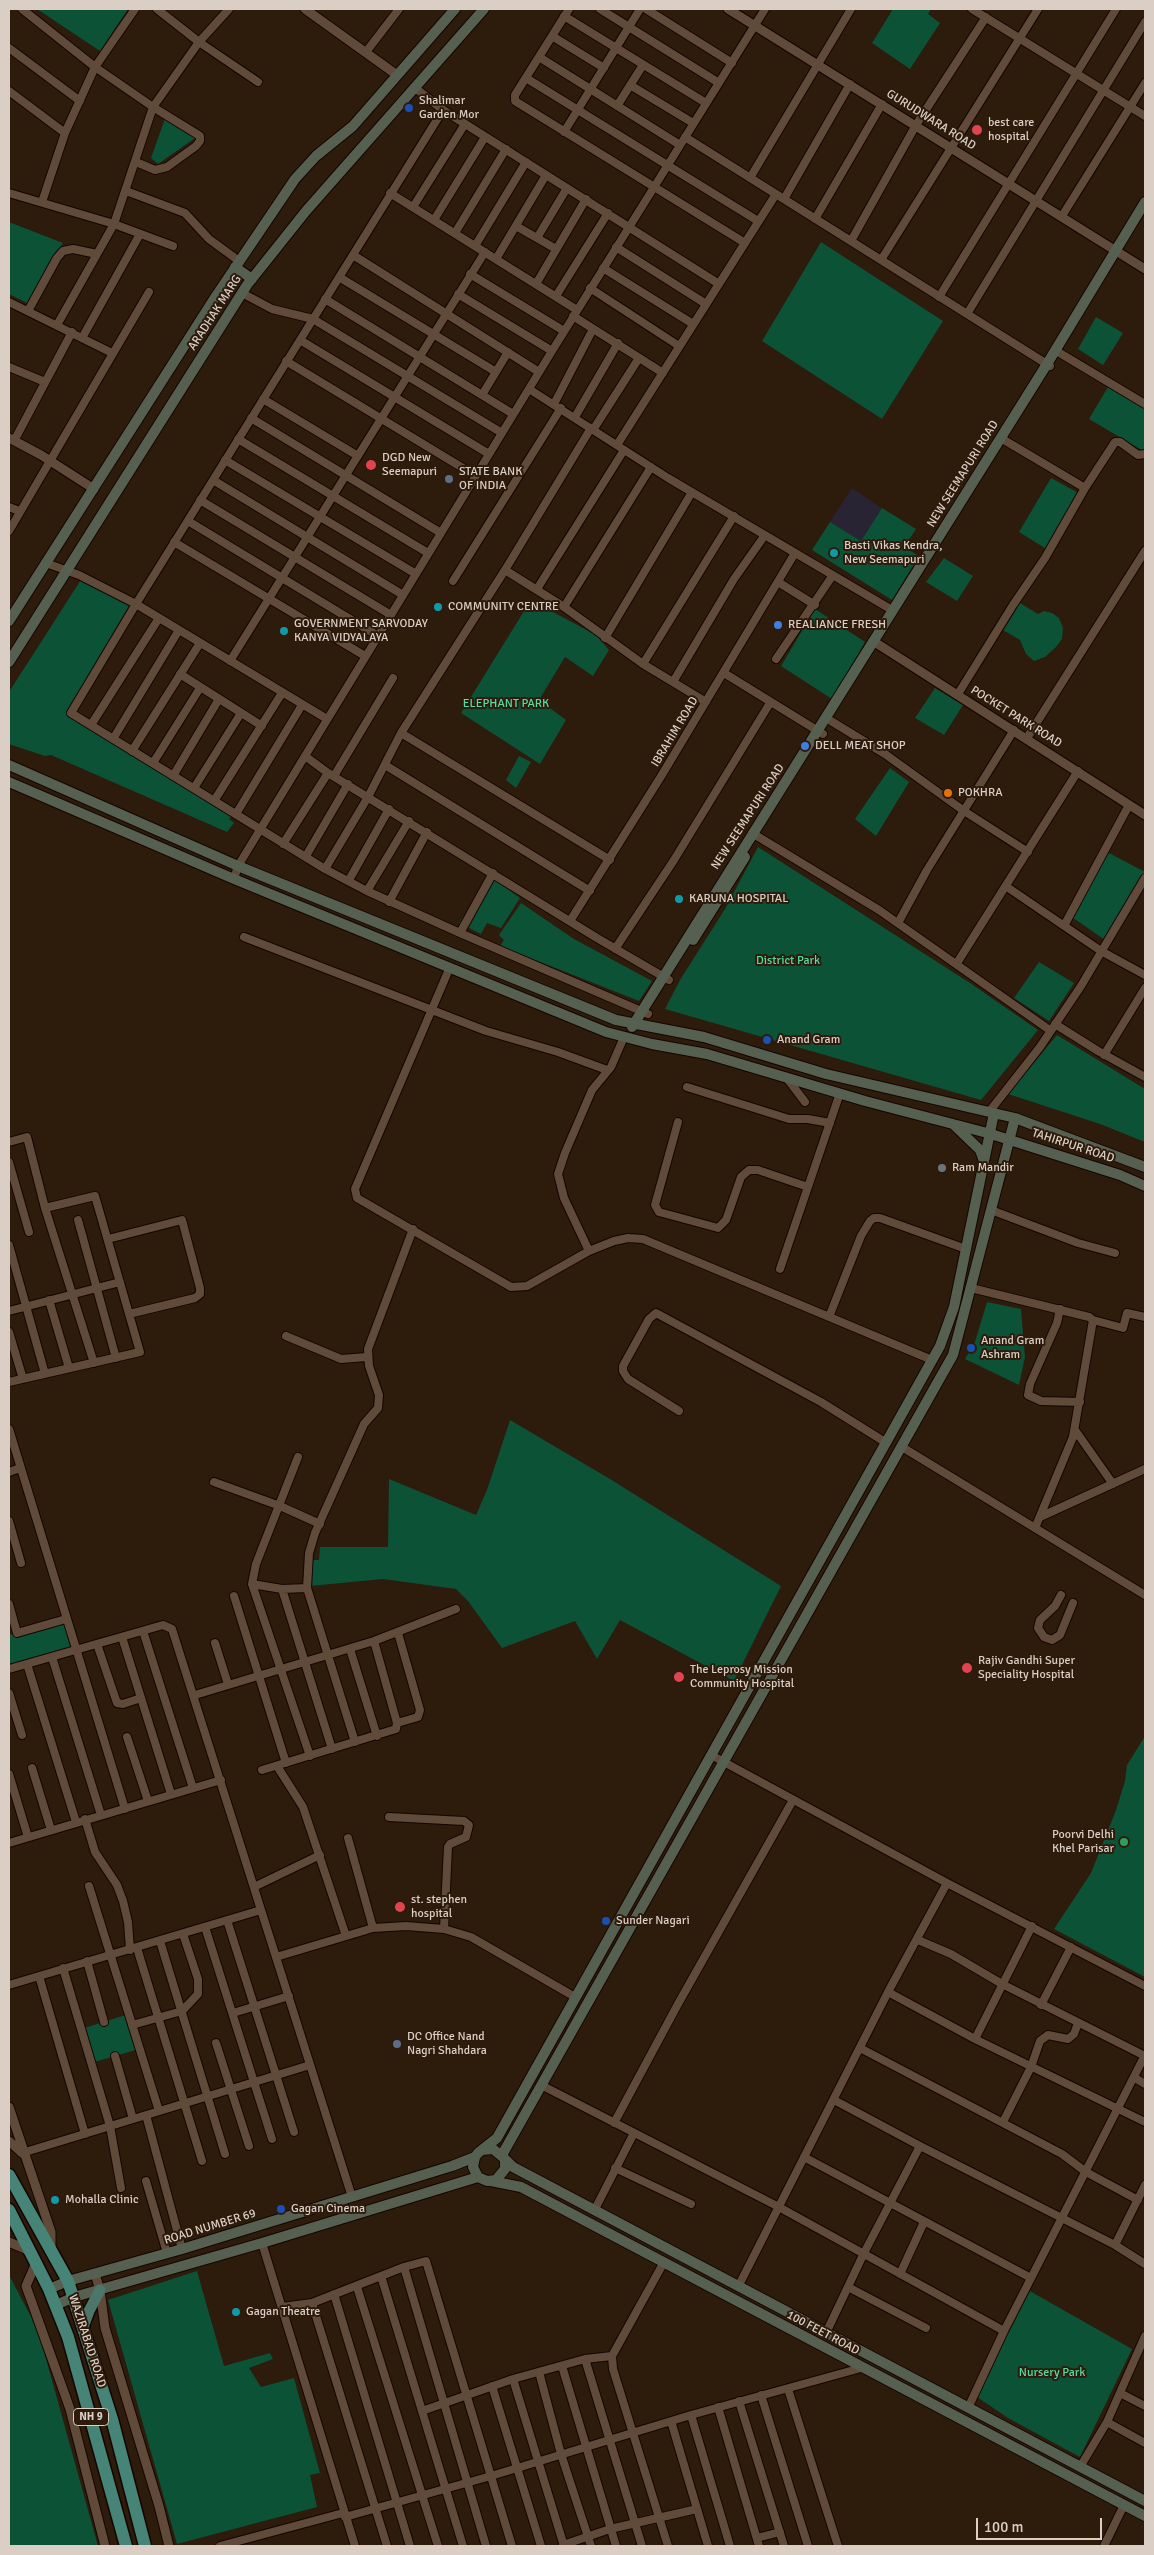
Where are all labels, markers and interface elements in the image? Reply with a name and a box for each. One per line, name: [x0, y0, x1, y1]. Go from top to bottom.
street label: GURUDWARA ROAD: [884, 87, 978, 153]
place label: Shalimar Garden Mor: [419, 94, 479, 122]
marker: Shalimar Garden Mor: [403, 102, 415, 114]
place label: best care hospital: [988, 116, 1034, 144]
marker: best care hospital: [970, 123, 984, 137]
street label: ARADHAK MARG: [185, 273, 245, 353]
street label: NEW SEEMAPURI ROAD: [924, 418, 1002, 530]
place label: DGD New Seemapuri: [382, 451, 437, 479]
marker: DGD New Seemapuri: [364, 458, 378, 472]
place label: STATE BANK OF INDIA: [459, 465, 522, 493]
marker: STATE BANK OF INDIA: [443, 473, 455, 485]
place label: Basti Vikas Kendra, New Seemapuri: [844, 539, 942, 567]
marker: Basti Vikas Kendra, New Seemapuri: [828, 547, 840, 559]
place label: COMMUNITY CENTRE: [448, 600, 559, 614]
marker: COMMUNITY CENTRE: [432, 601, 444, 613]
place label: GOVERNMENT SARVODAY KANYA VIDYALAYA: [294, 617, 428, 645]
place label: REALIANCE FRESH: [788, 618, 886, 632]
marker: REALIANCE FRESH: [772, 619, 784, 631]
marker: GOVERNMENT SARVODAY KANYA VIDYALAYA: [278, 625, 290, 637]
street label: POCKET PARK ROAD: [968, 683, 1064, 751]
street label: IBRAHIM ROAD: [648, 694, 702, 770]
park label: ELEPHANT PARK: [463, 697, 549, 711]
place label: DELL MEAT SHOP: [815, 739, 906, 753]
marker: DELL MEAT SHOP: [799, 740, 811, 752]
street label: NEW SEEMAPURI ROAD: [708, 761, 788, 873]
place label: POKHRA: [958, 786, 1002, 800]
marker: POKHRA: [942, 787, 954, 799]
place label: KARUNA HOSPITAL: [689, 892, 788, 906]
marker: KARUNA HOSPITAL: [673, 893, 685, 905]
park label: District Park: [756, 954, 820, 968]
place label: Anand Gram: [777, 1033, 840, 1047]
marker: Anand Gram: [761, 1034, 773, 1046]
street label: TAHIRPUR ROAD: [1030, 1126, 1116, 1166]
place label: Ram Mandir: [952, 1161, 1014, 1175]
marker: Ram Mandir: [936, 1162, 948, 1174]
place label: Anand Gram Ashram: [981, 1334, 1044, 1362]
marker: Anand Gram Ashram: [965, 1342, 977, 1354]
place label: Rajiv Gandhi Super Speciality Hospital: [978, 1654, 1075, 1682]
marker: Rajiv Gandhi Super Speciality Hospital: [960, 1661, 974, 1675]
place label: The Leprosy Mission Community Hospital: [690, 1663, 794, 1691]
marker: The Leprosy Mission Community Hospital: [672, 1670, 686, 1684]
place label: Poorvi Delhi Khel Parisar: [1052, 1828, 1114, 1856]
marker: Poorvi Delhi Khel Parisar: [1118, 1836, 1130, 1848]
place label: st. stephen hospital: [411, 1893, 467, 1921]
marker: st. stephen hospital: [393, 1900, 407, 1914]
place label: Sunder Nagari: [616, 1914, 690, 1928]
marker: Sunder Nagari: [600, 1915, 612, 1927]
place label: DC Office Nand Nagri Shahdara: [407, 2030, 487, 2058]
marker: DC Office Nand Nagri Shahdara: [391, 2038, 403, 2050]
place label: Mohalla Clinic: [65, 2193, 139, 2207]
marker: Mohalla Clinic: [49, 2194, 61, 2206]
place label: Gagan Cinema: [291, 2202, 365, 2216]
marker: Gagan Cinema: [275, 2203, 287, 2215]
street label: ROAD NUMBER 69: [162, 2206, 258, 2248]
street label: WAZIRABAD ROAD: [65, 2293, 109, 2389]
place label: Gagan Theatre: [246, 2305, 320, 2319]
marker: Gagan Theatre: [230, 2306, 242, 2318]
street label: 100 FEET ROAD: [784, 2308, 862, 2358]
park label: Nursery Park: [1019, 2366, 1085, 2380]
road number: NH 9: [74, 2408, 108, 2426]
scale bar: [979, 2508, 1105, 2540]
text: 100 m: [984, 2518, 1024, 2536]

